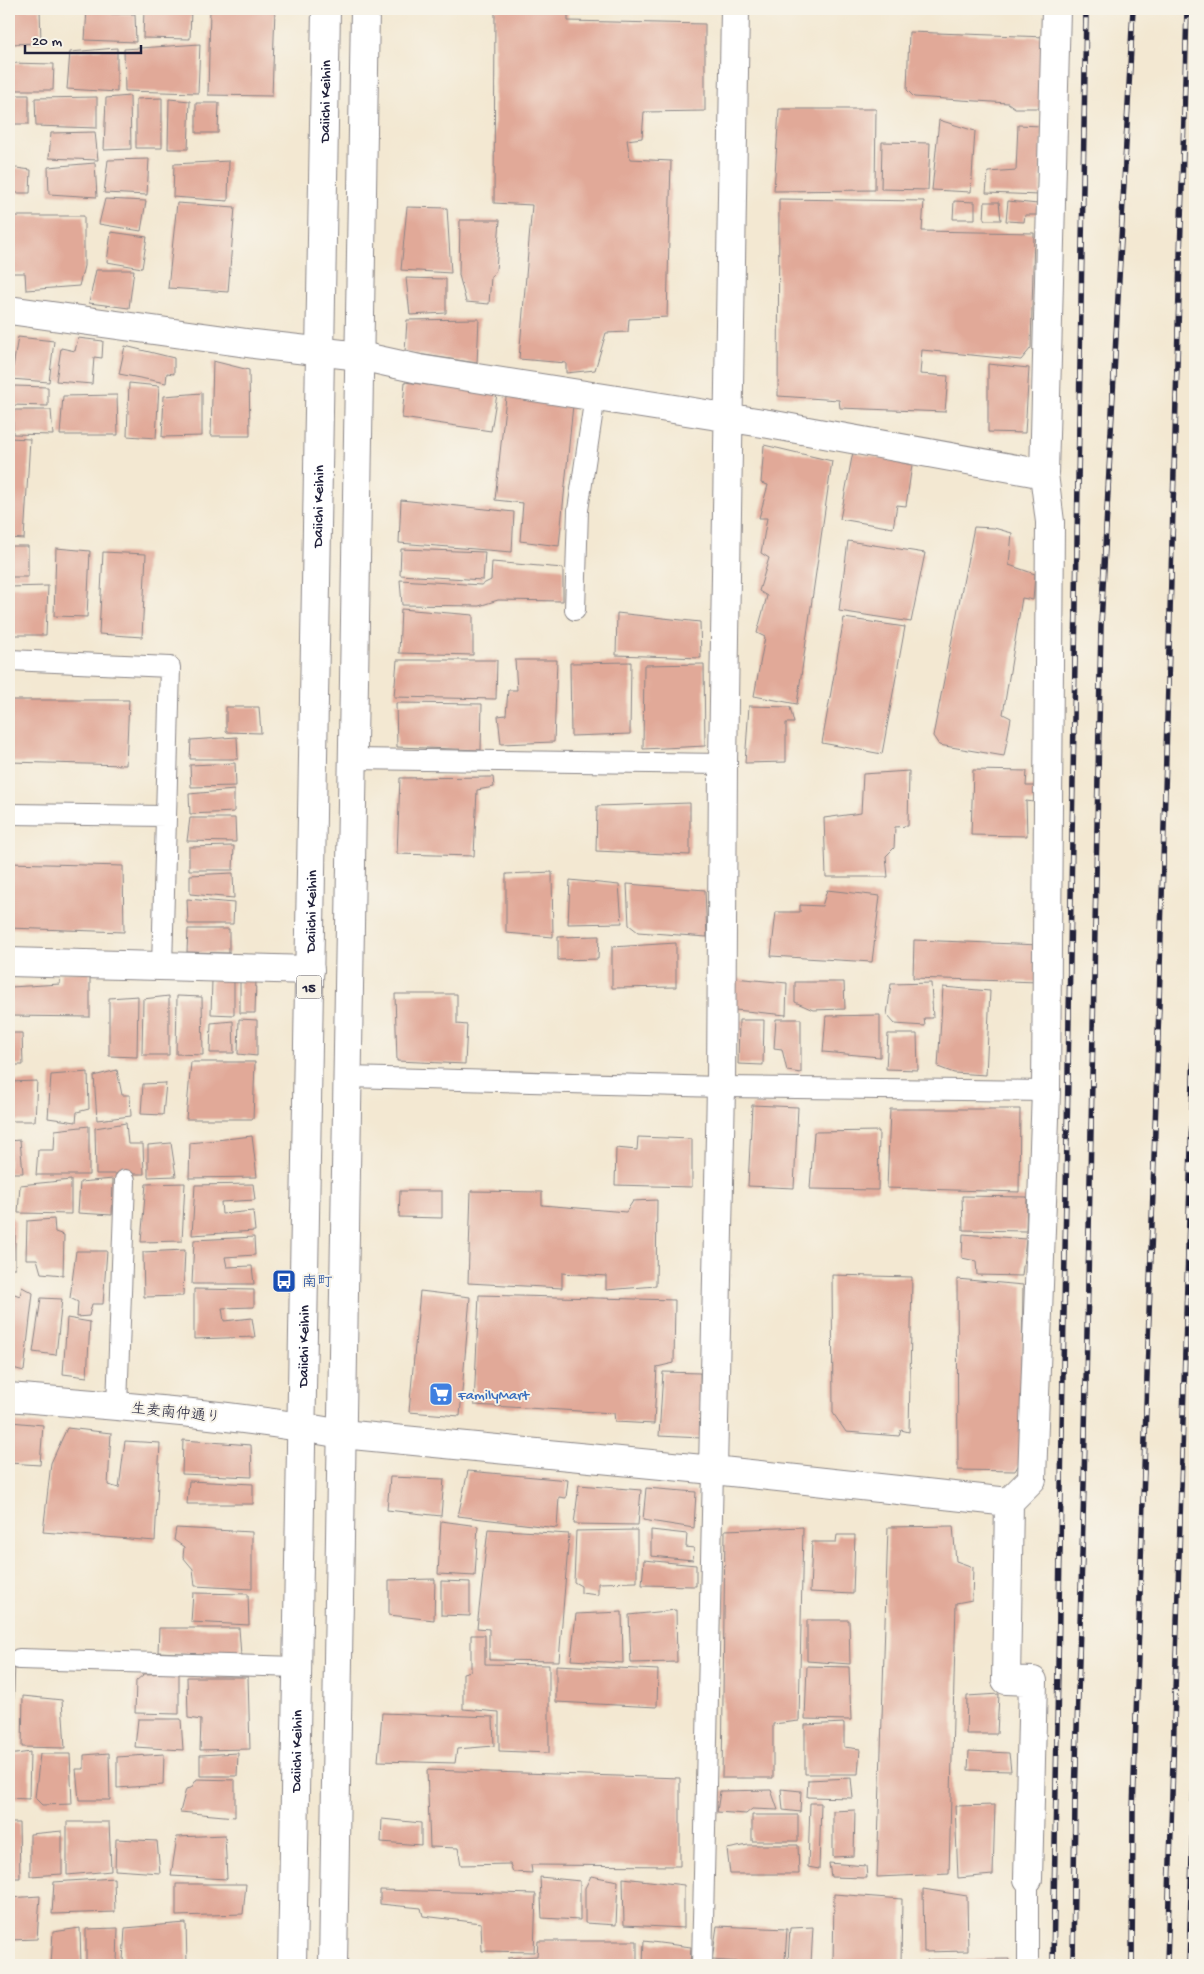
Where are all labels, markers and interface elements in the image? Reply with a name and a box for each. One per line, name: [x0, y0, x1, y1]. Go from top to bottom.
scale bar: [25, 22, 141, 54]
text: 20 m: [32, 33, 62, 51]
street label: Daiichi Keihin: [317, 60, 336, 144]
street label: Daiichi Keihin: [310, 465, 329, 549]
street label: Daiichi Keihin: [303, 870, 322, 954]
road number: 15: [296, 976, 322, 999]
bus stop icon: 南町: [271, 1268, 297, 1294]
place label: 南町: [302, 1273, 333, 1292]
street label: Daiichi Keihin: [295, 1305, 314, 1388]
supermarket icon: FamilyMart: [428, 1381, 454, 1407]
place label: FamilyMart: [457, 1387, 531, 1405]
street label: 生麦南仲通り: [130, 1399, 222, 1428]
street label: Daiichi Keihin: [288, 1710, 307, 1793]

